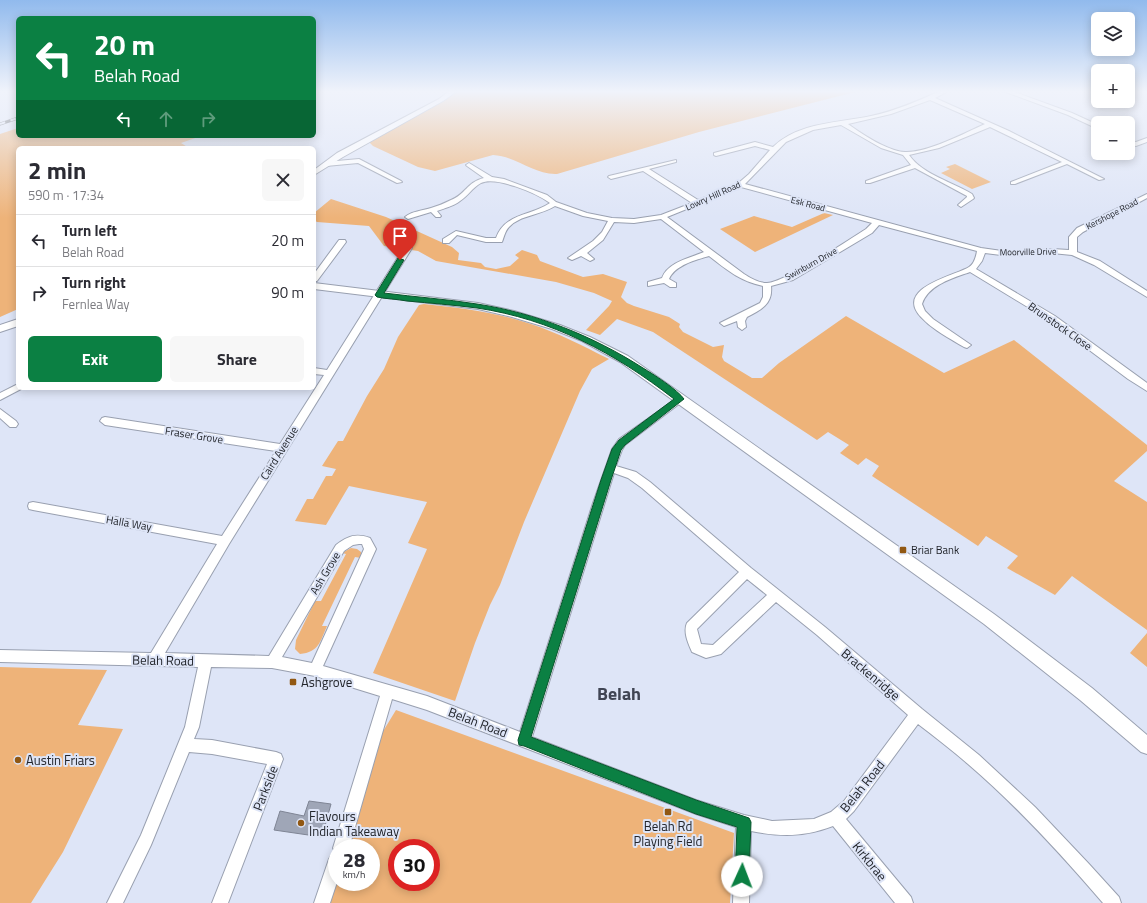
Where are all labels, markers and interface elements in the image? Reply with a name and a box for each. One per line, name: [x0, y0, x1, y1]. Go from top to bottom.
map controls: [1091, 12, 1135, 160]
button: layers: [1091, 12, 1135, 56]
text: 20 m: [94, 23, 155, 66]
icon: left: [28, 32, 80, 84]
text: Belah Road: [94, 62, 180, 89]
button: +: [1091, 64, 1135, 108]
icon: left: [113, 108, 135, 130]
icon: ahead: [155, 108, 177, 130]
icon: right: [197, 108, 219, 130]
button: −: [1091, 116, 1135, 160]
text: 2 min: [28, 152, 86, 188]
button: close: [262, 159, 304, 201]
street label: Lowry Hill Road: [683, 178, 743, 213]
text: 590 m · 17:34: [28, 185, 104, 205]
street label: Esk Road: [790, 193, 827, 214]
street label: Kershope Road: [1083, 195, 1140, 232]
text: Turn left: [62, 219, 117, 242]
pin: [383, 219, 417, 260]
icon: arrive: [389, 225, 411, 247]
text: 20 m: [271, 229, 304, 252]
icon: left: [28, 230, 50, 252]
text: Belah Road: [62, 242, 124, 262]
street label: Swinburn Drive: [782, 244, 839, 283]
street label: Moorville Drive: [999, 244, 1057, 258]
text: Turn right: [62, 271, 126, 294]
text: 90 m: [271, 281, 304, 304]
icon: right: [28, 282, 50, 304]
text: Fernlea Way: [62, 294, 130, 314]
street label: Brunstock Close: [1025, 298, 1096, 354]
button: Exit: [28, 336, 162, 382]
button: Share: [170, 336, 304, 382]
street label: Fraser Grove: [164, 423, 225, 448]
street label: Caird Avenue: [256, 423, 302, 483]
street label: Halla Way: [105, 511, 154, 535]
place label: Briar Bank: [911, 542, 960, 558]
marker: Briar Bank: [898, 545, 908, 555]
street label: Ash Grove: [306, 548, 344, 597]
street label: Brackenridge: [837, 643, 905, 705]
street label: Belah Road: [132, 649, 194, 671]
place label: Ashgrove: [301, 672, 352, 692]
marker: Ashgrove: [288, 677, 298, 687]
district label: Belah: [597, 680, 641, 707]
street label: Belah Road: [445, 702, 511, 742]
place label: Austin Friars: [26, 750, 95, 770]
marker: Austin Friars: [13, 755, 23, 765]
street label: Belah Road: [835, 756, 889, 816]
street label: Parkside: [247, 762, 283, 814]
place label: Flavours Indian Takeaway: [309, 806, 399, 841]
marker: Belah Rd Playing Field: [663, 807, 673, 817]
place label: Belah Rd Playing Field: [634, 816, 702, 851]
marker: Flavours Indian Takeaway: [296, 818, 306, 828]
street label: Kirkbrae: [848, 837, 892, 885]
speed limit sign: 30: [388, 839, 440, 891]
text: 28: [343, 844, 365, 875]
position arrow: [721, 855, 763, 897]
text: km/h: [343, 867, 365, 882]

